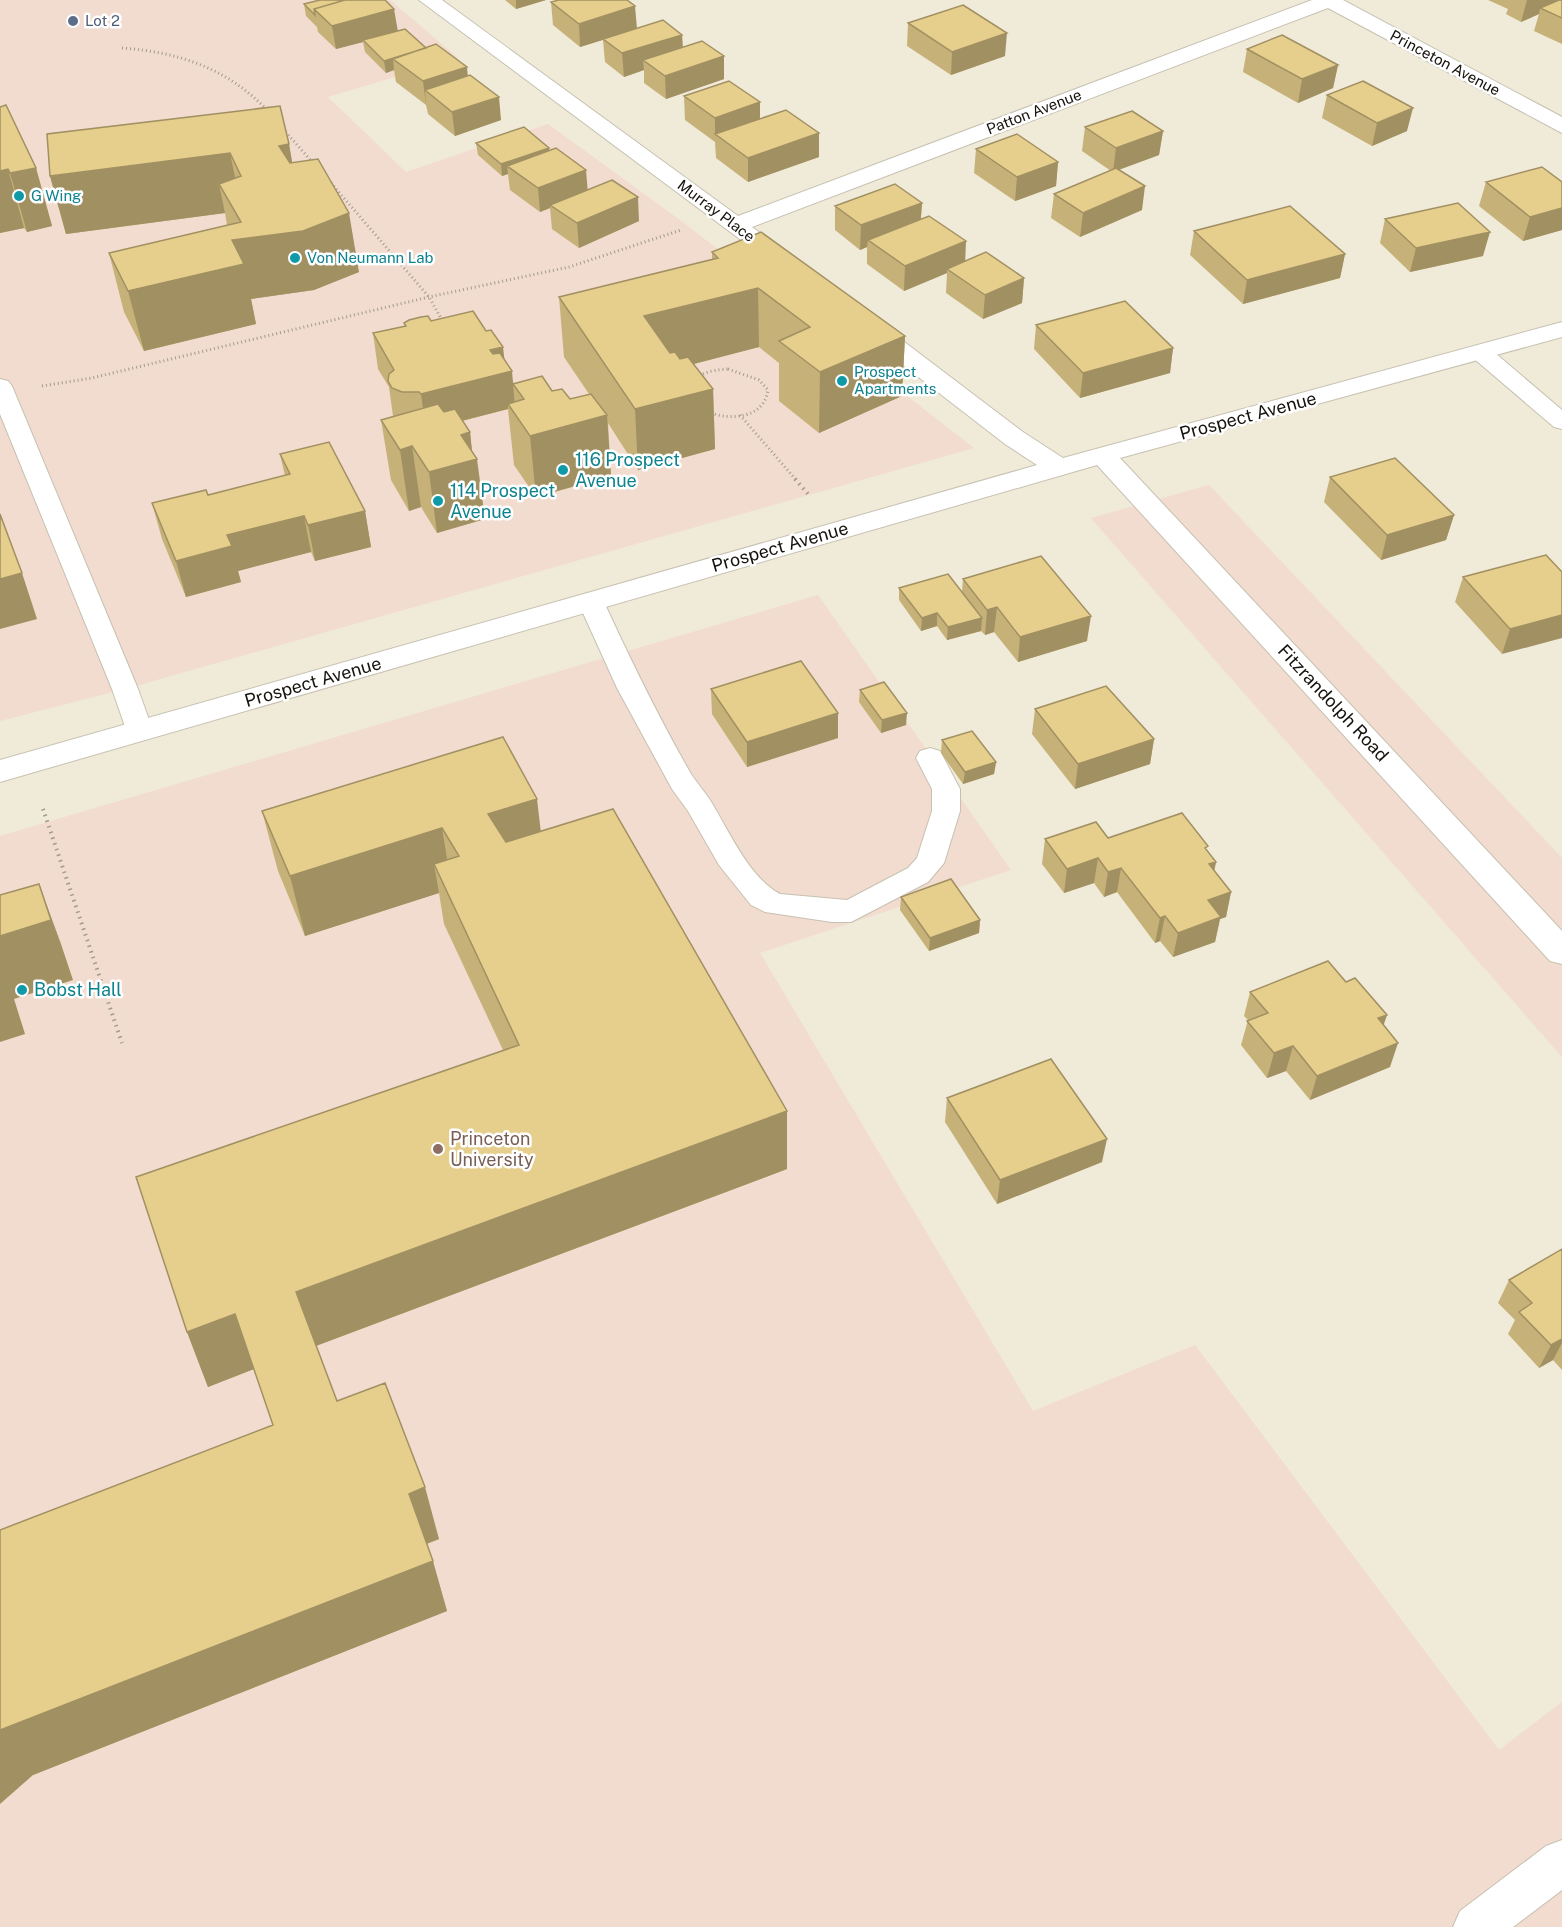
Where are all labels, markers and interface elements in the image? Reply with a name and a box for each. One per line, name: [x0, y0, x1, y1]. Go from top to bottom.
place label: Lot 2: [85, 12, 120, 29]
marker: Lot 2: [66, 14, 80, 28]
street label: Princeton Avenue: [1387, 26, 1503, 99]
street label: Patton Avenue: [984, 86, 1084, 137]
street label: Murray Place: [674, 176, 758, 245]
place label: G Wing: [31, 187, 81, 204]
marker: G Wing: [12, 189, 26, 203]
place label: Von Neumann Lab: [307, 249, 434, 266]
marker: Von Neumann Lab: [288, 251, 302, 265]
place label: Prospect Apartments: [854, 363, 936, 397]
marker: Prospect Apartments: [835, 374, 849, 388]
street label: Prospect Avenue: [1177, 387, 1319, 444]
place label: 116 Prospect Avenue: [575, 449, 680, 491]
marker: 116 Prospect Avenue: [556, 463, 570, 477]
place label: 114 Prospect Avenue: [450, 480, 555, 522]
marker: 114 Prospect Avenue: [431, 494, 445, 508]
street label: Prospect Avenue: [709, 517, 851, 576]
street label: Fitzrandolph Road: [1274, 640, 1393, 765]
street label: Prospect Avenue: [242, 652, 384, 711]
place label: Bobst Hall: [34, 979, 122, 1000]
marker: Bobst Hall: [15, 983, 29, 997]
place label: Princeton University: [450, 1128, 534, 1170]
marker: Princeton University: [431, 1142, 445, 1156]

